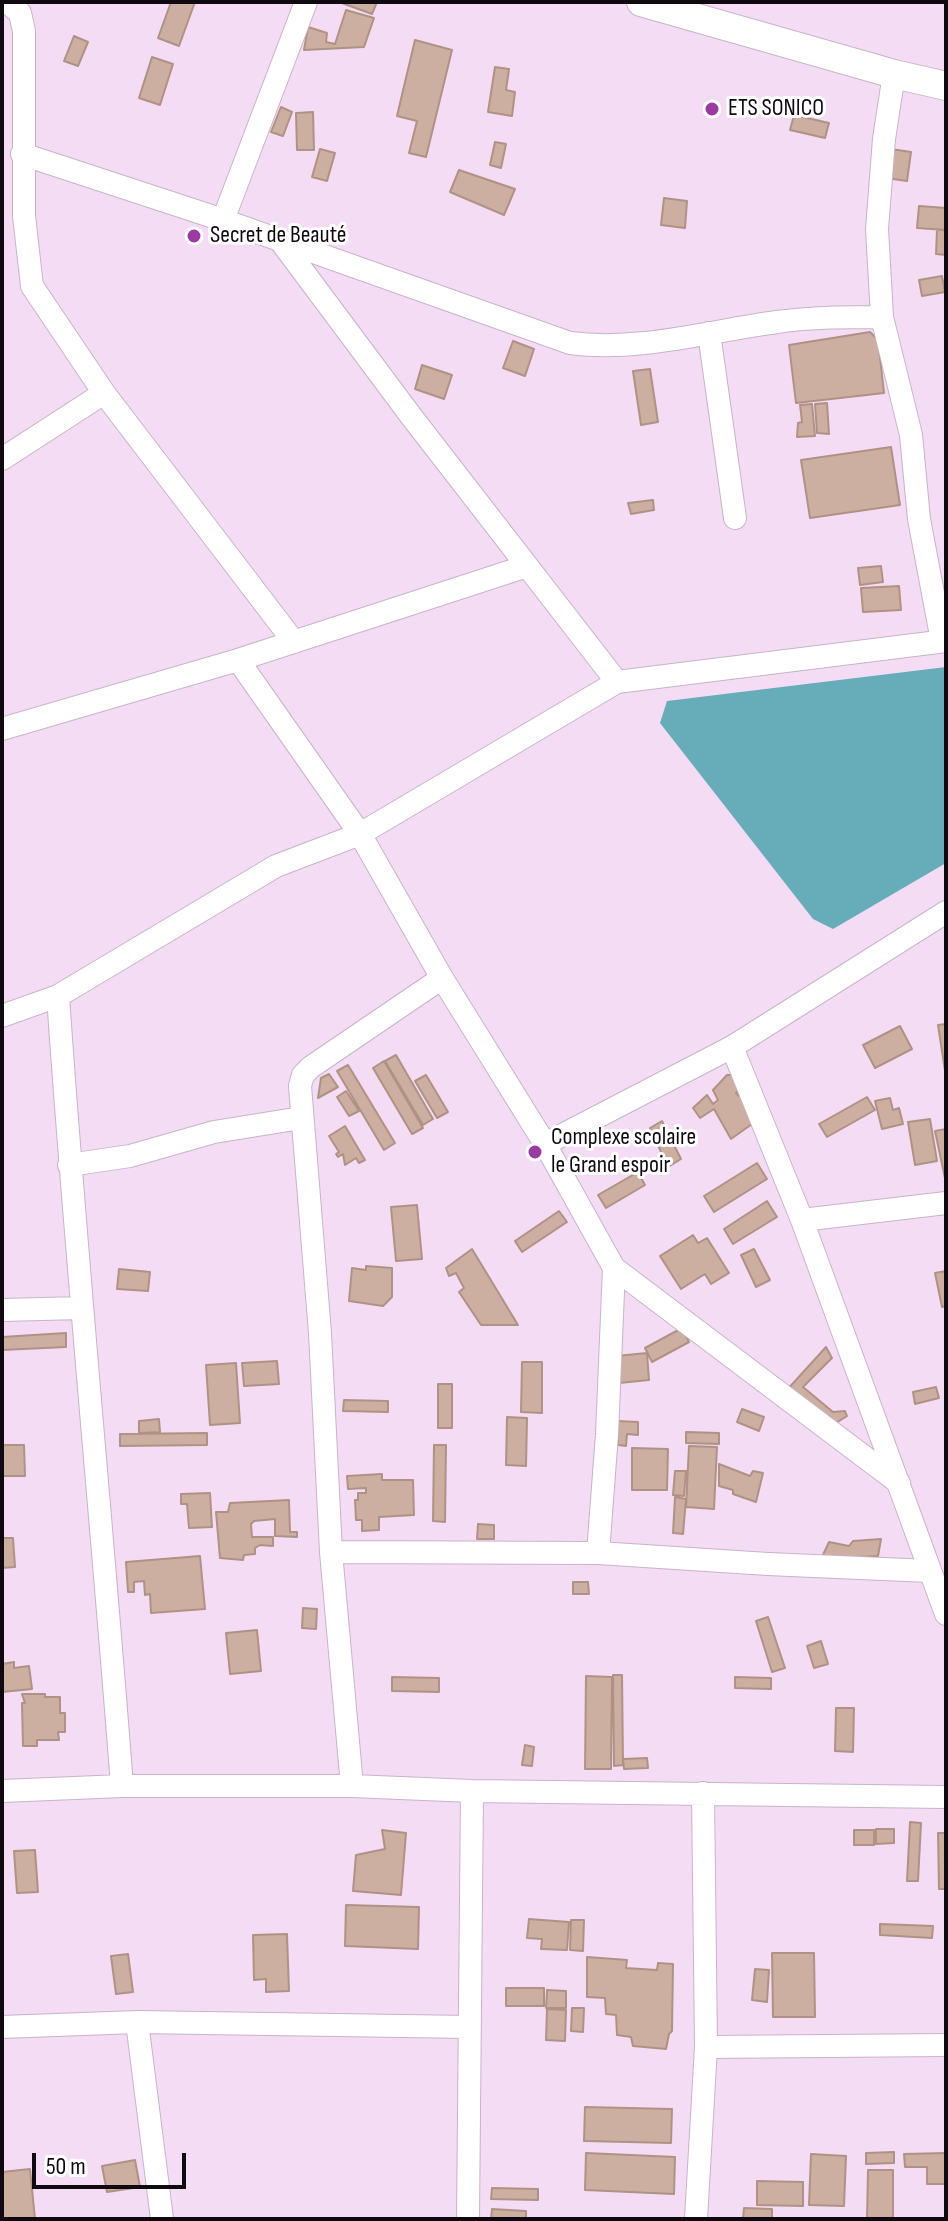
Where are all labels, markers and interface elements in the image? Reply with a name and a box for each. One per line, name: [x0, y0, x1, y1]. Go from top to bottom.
place label: ETS SONICO: [728, 95, 824, 123]
marker: ETS SONICO: [703, 100, 721, 118]
place label: Secret de Beauté: [210, 222, 346, 250]
marker: Secret de Beauté: [185, 227, 203, 245]
place label: Complexe scolaire le Grand espoir: [551, 1124, 696, 1180]
marker: Complexe scolaire le Grand espoir: [526, 1143, 544, 1161]
scale bar: [36, 2137, 190, 2187]
text: 50 m: [46, 2152, 86, 2181]

